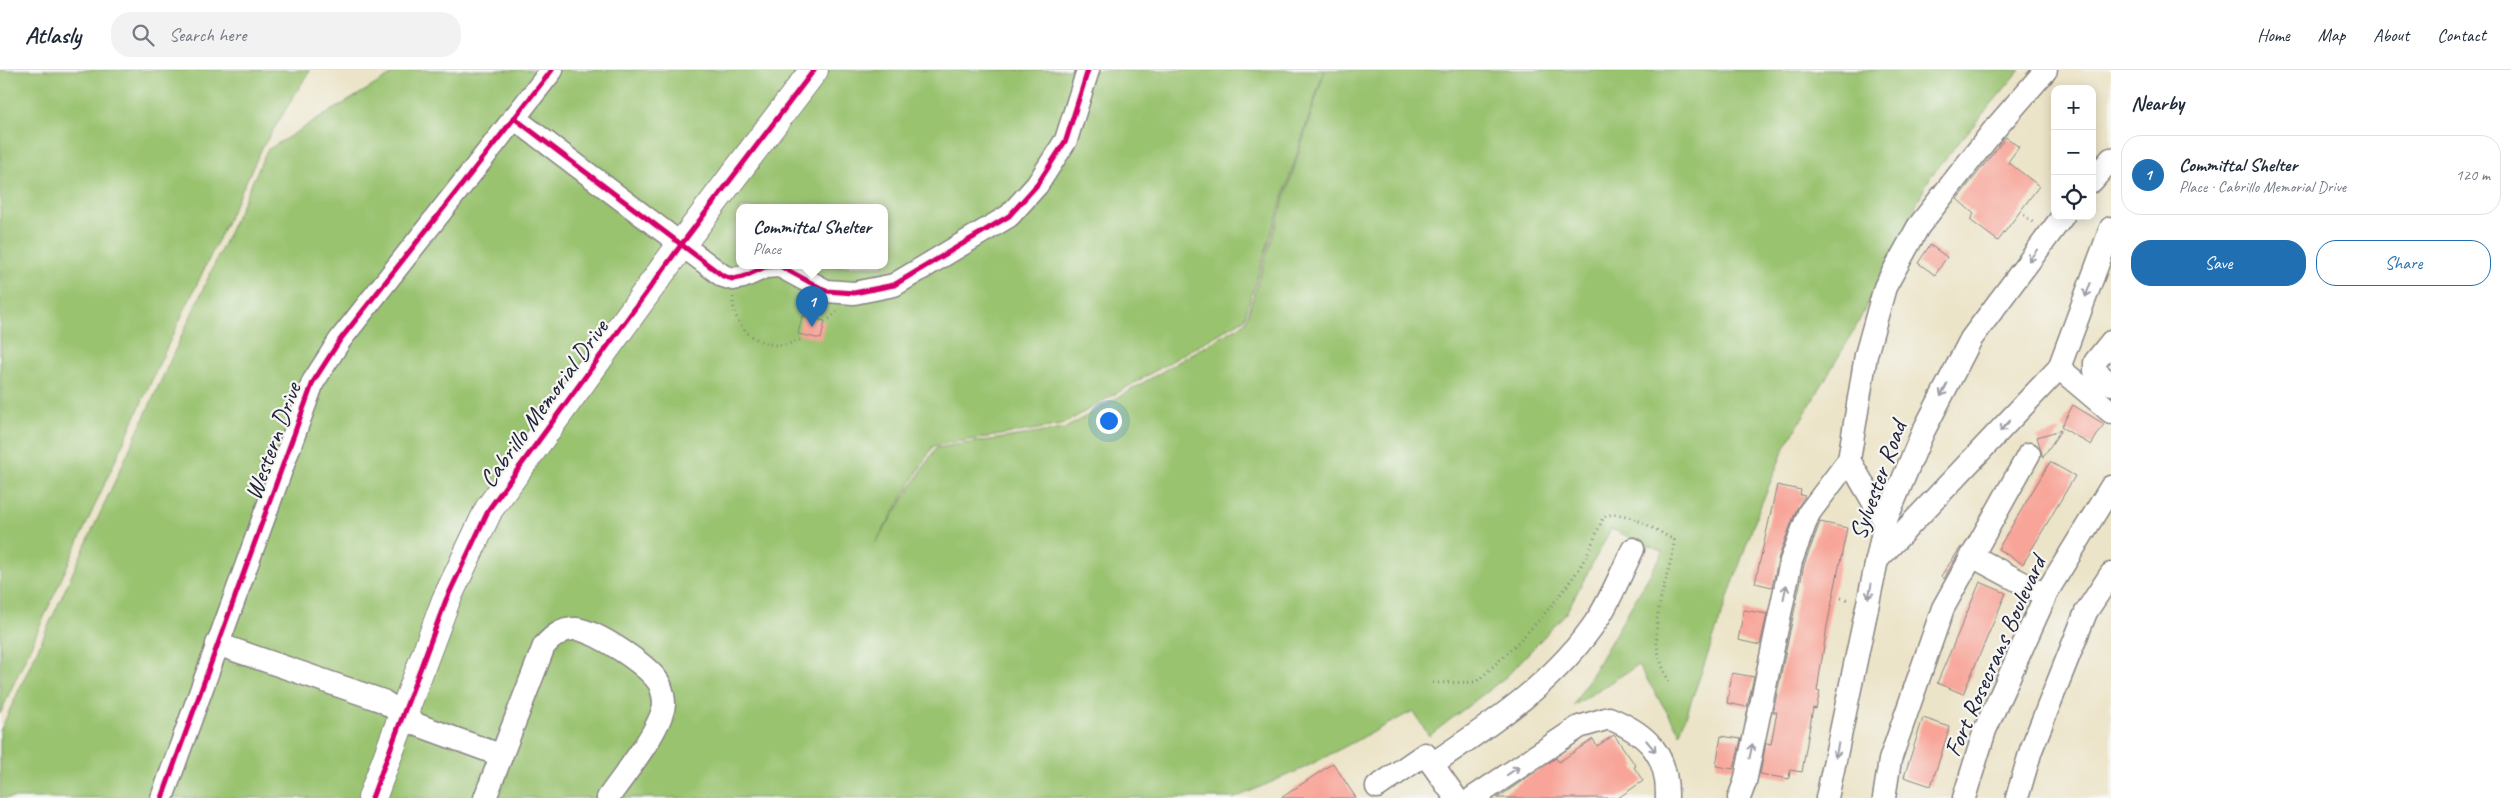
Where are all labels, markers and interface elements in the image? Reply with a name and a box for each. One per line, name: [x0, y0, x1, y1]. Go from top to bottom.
search box: [111, 12, 461, 57]
text: Atlasly: [25, 20, 81, 50]
icon: search: [129, 21, 157, 49]
text: Search here: [169, 23, 246, 47]
text: Home: [2257, 24, 2290, 46]
text: Map: [2318, 24, 2345, 46]
text: About: [2373, 24, 2409, 46]
text: Contact: [2437, 24, 2486, 46]
map controls: [2051, 85, 2096, 220]
button: +: [2051, 85, 2096, 130]
text: Nearby: [2131, 90, 2184, 116]
button: −: [2051, 130, 2096, 175]
text: Committal Shelter: [2179, 153, 2297, 177]
text: 1: [2144, 165, 2152, 185]
text: 120 m: [2456, 165, 2490, 185]
button: locate: [2051, 175, 2096, 220]
text: Place · Cabrillo Memorial Drive: [2179, 177, 2346, 197]
popup: [736, 204, 888, 269]
text: Committal Shelter: [753, 215, 871, 239]
text: Place: [753, 239, 781, 259]
button: Save: [2131, 240, 2306, 286]
button: Share: [2316, 240, 2491, 286]
one-way arrow: [2028, 248, 2039, 261]
one-way arrow: [2083, 282, 2092, 297]
pin: 1: [796, 286, 828, 327]
street label: Cabrillo Memorial Drive: [472, 312, 617, 494]
street label: Western Drive: [237, 377, 309, 504]
one-way arrow: [1939, 383, 1949, 398]
your location: [1096, 408, 1122, 434]
street label: Sylvester Road: [1842, 413, 1916, 544]
one-way arrow: [1999, 419, 2011, 432]
street label: Fort Rosecrans Boulevard: [1936, 547, 2055, 762]
one-way arrow: [1865, 583, 1875, 599]
one-way arrow: [1780, 584, 1790, 600]
one-way arrow: [1645, 739, 1656, 752]
one-way arrow: [1832, 742, 1841, 758]
one-way arrow: [1747, 743, 1756, 759]
one-way arrow: [1506, 766, 1520, 776]

